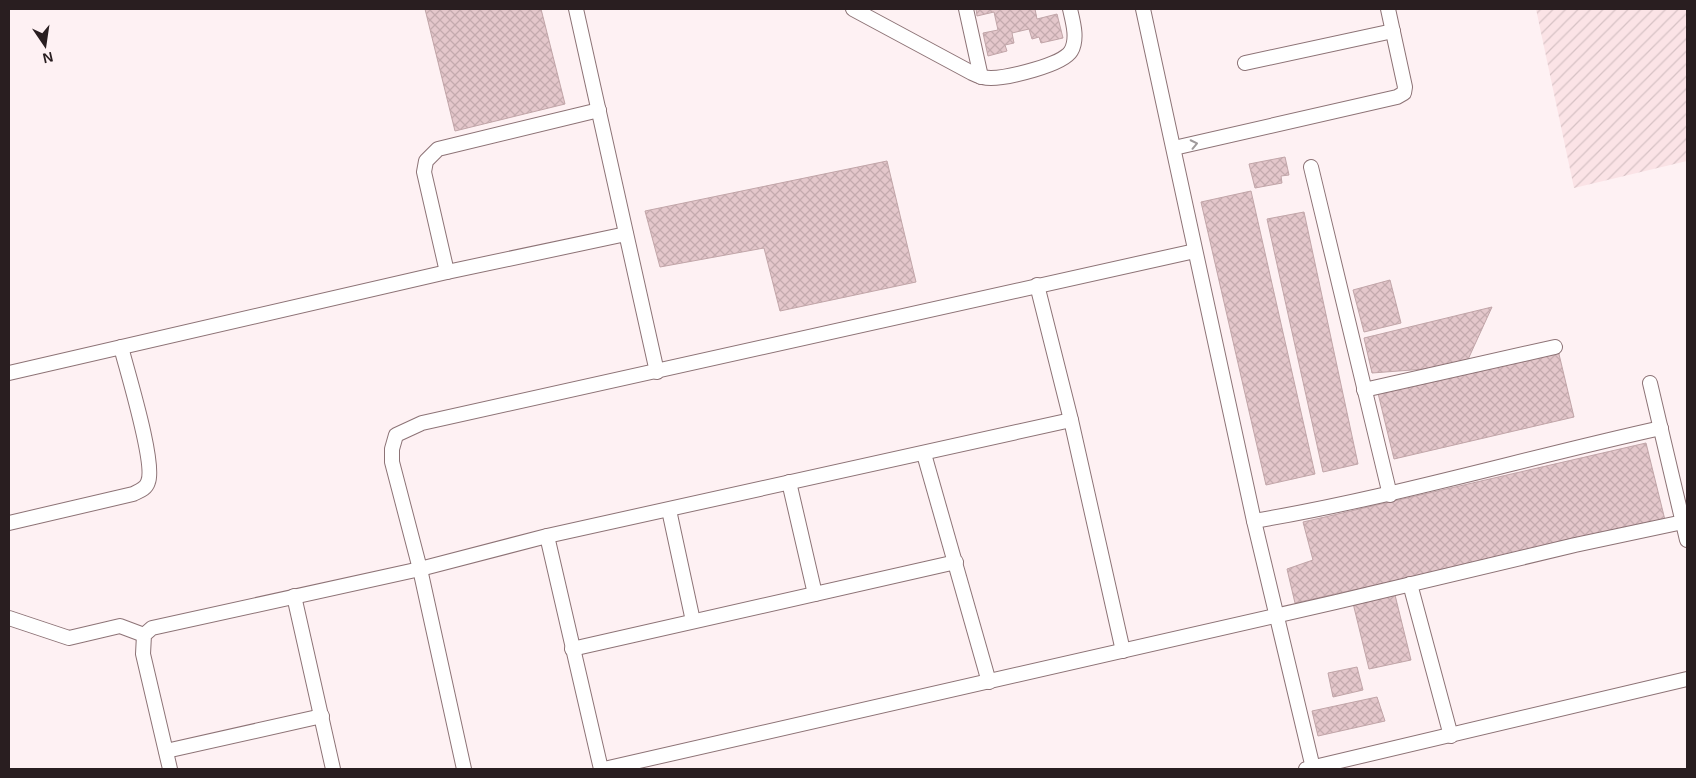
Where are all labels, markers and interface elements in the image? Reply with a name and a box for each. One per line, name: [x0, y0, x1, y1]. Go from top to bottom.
north arrow: [20, 20, 70, 70]
text: N: [41, 49, 55, 67]
one-way arrow: [1189, 139, 1198, 150]

